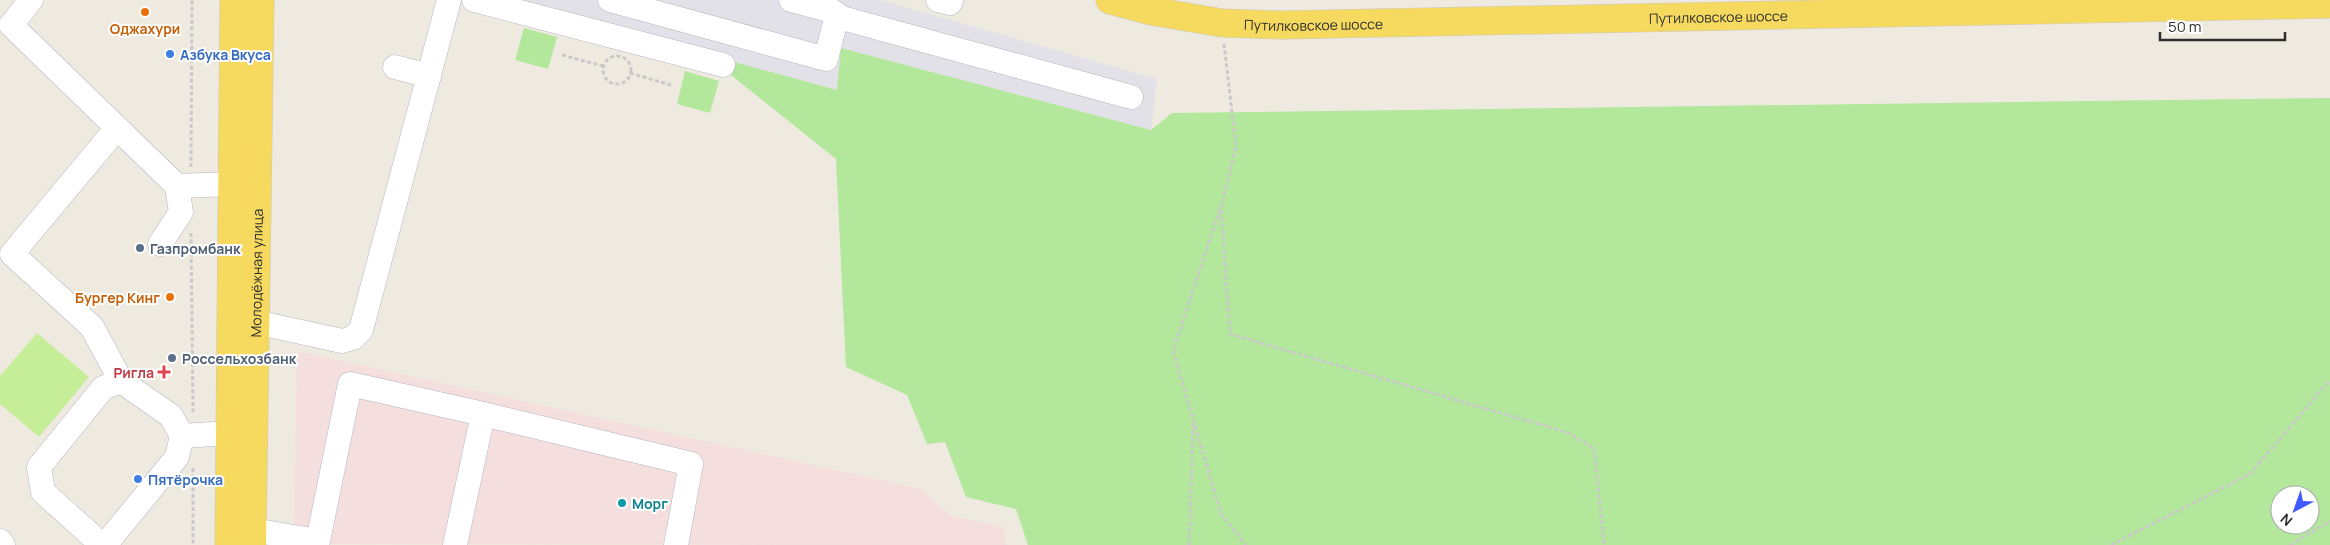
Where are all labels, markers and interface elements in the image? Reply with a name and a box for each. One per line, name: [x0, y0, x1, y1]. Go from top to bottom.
street label: Путилковское шоссе: [1649, 5, 1788, 27]
marker: Оджахури: [139, 6, 151, 18]
scale bar: [2160, 10, 2285, 42]
street label: Путилковское шоссе: [1244, 13, 1383, 35]
text: 50 m: [2168, 16, 2202, 37]
place label: Оджахури: [110, 19, 180, 38]
place label: Азбука Вкуса: [180, 45, 271, 64]
marker: Азбука Вкуса: [164, 48, 176, 60]
street label: Молодёжная улица: [246, 209, 266, 338]
place label: Газпромбанк: [150, 239, 241, 258]
marker: Газпромбанк: [134, 242, 146, 254]
place label: Бургер Кинг: [75, 288, 160, 307]
marker: Бургер Кинг: [164, 291, 176, 303]
place label: Россельхозбанк: [182, 349, 297, 368]
marker: Россельхозбанк: [166, 352, 178, 364]
place label: Ригла: [113, 363, 154, 382]
marker: Ригла: [158, 366, 170, 378]
place label: Пятёрочка: [148, 470, 223, 489]
marker: Пятёрочка: [132, 473, 144, 485]
north arrow: [2270, 485, 2320, 535]
place label: Морг: [632, 494, 668, 513]
marker: Морг: [616, 497, 628, 509]
text: N: [2276, 510, 2296, 531]

